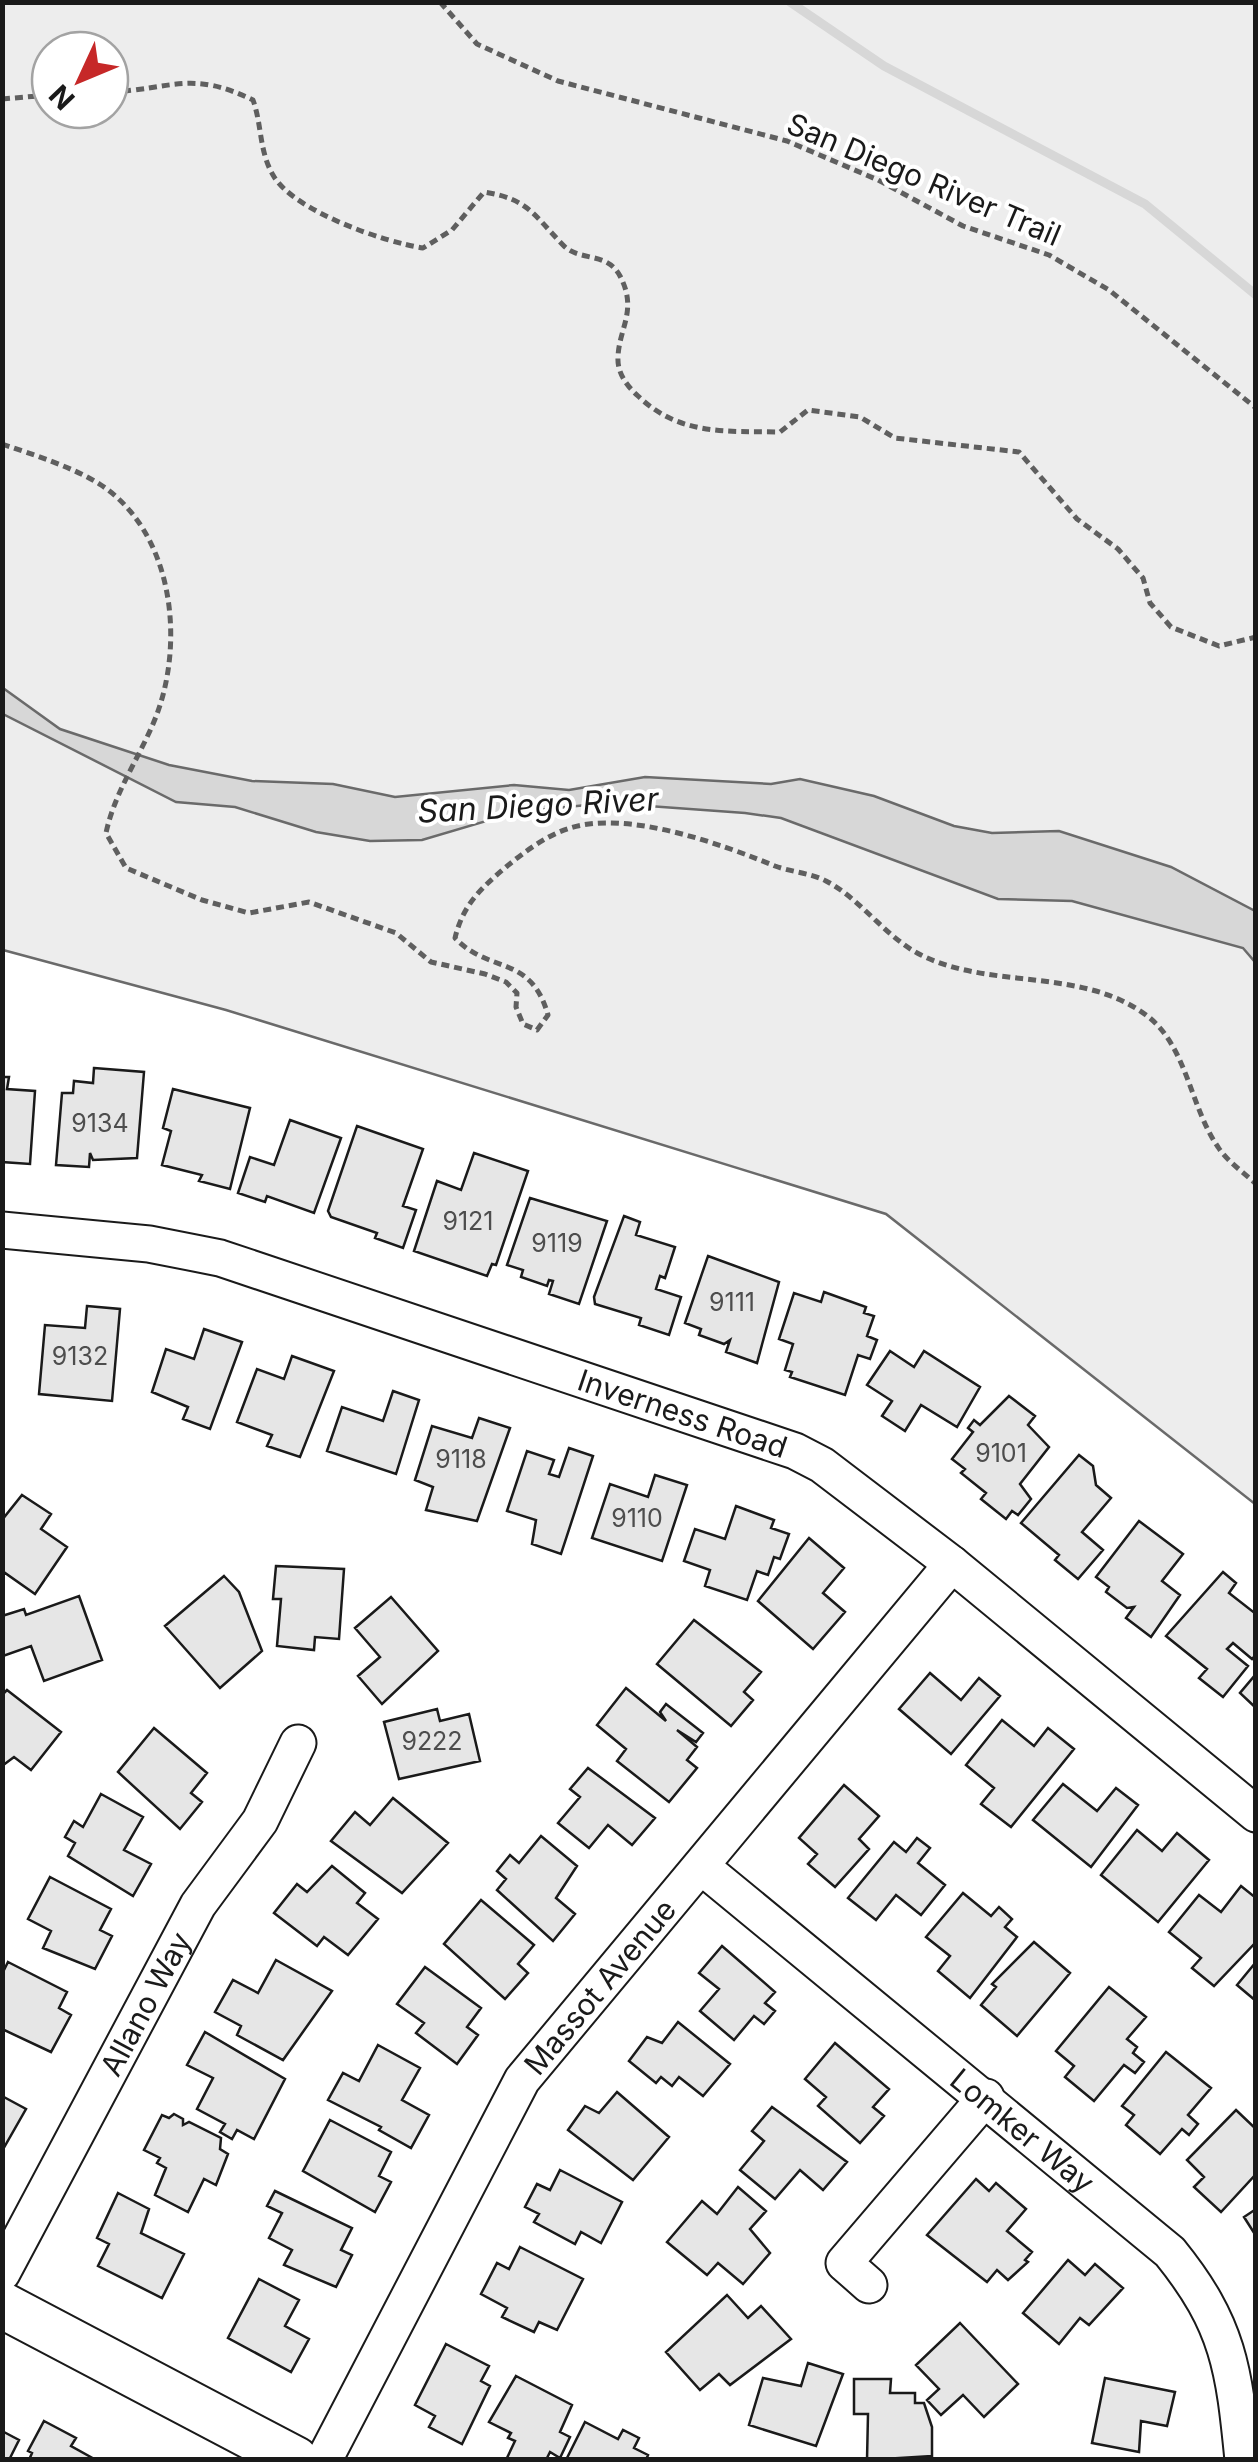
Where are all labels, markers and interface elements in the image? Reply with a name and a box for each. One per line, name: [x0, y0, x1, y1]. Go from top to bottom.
north arrow: [30, 30, 130, 130]
text: N: [42, 78, 82, 117]
street label: San Diego River Trail: [782, 105, 1066, 253]
water label: San Diego River: [416, 779, 660, 831]
house number: 9134: [71, 1108, 129, 1138]
house number: 9121: [442, 1206, 494, 1236]
house number: 9119: [531, 1228, 583, 1258]
house number: 9111: [709, 1287, 755, 1317]
house number: 9132: [52, 1341, 108, 1371]
street label: Inverness Road: [573, 1361, 792, 1465]
house number: 9101: [975, 1438, 1027, 1468]
house number: 9118: [435, 1444, 487, 1474]
house number: 9110: [611, 1503, 663, 1533]
house number: 9222: [401, 1726, 463, 1756]
street label: Massot Avenue: [516, 1892, 683, 2082]
street label: Allano Way: [92, 1926, 198, 2082]
street label: Lomker Way: [943, 2061, 1102, 2200]

